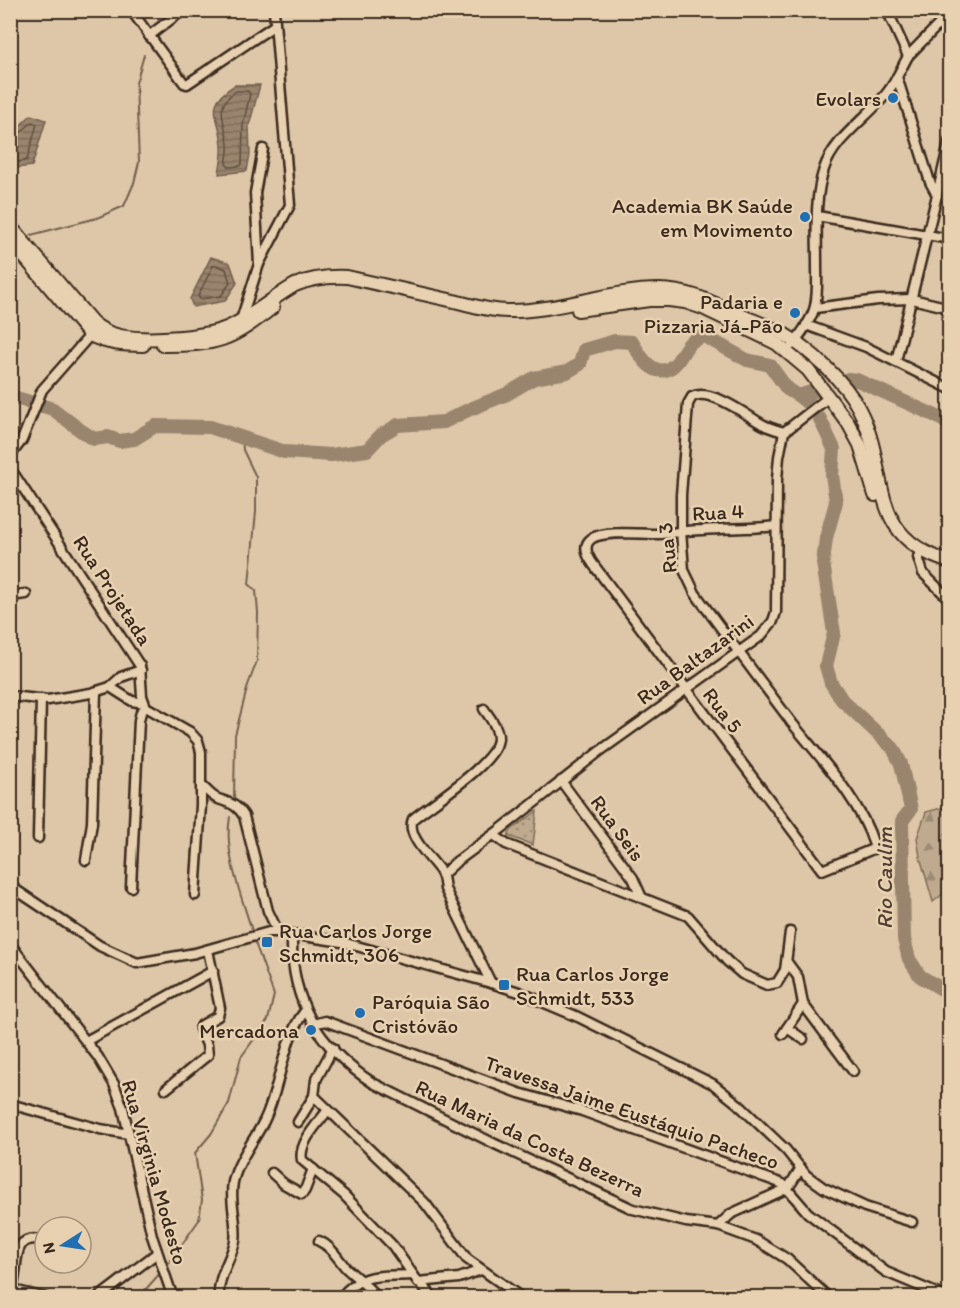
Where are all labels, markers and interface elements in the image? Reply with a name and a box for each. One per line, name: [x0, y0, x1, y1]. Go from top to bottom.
place label: Evolars: [815, 86, 881, 111]
marker: Evolars: [886, 91, 900, 105]
place label: Academia BK Saúde em Movimento: [612, 193, 793, 242]
marker: Academia BK Saúde em Movimento: [798, 210, 812, 224]
place label: Padaria e Pizzaria Já-Pão: [644, 289, 783, 338]
marker: Padaria e Pizzaria Já-Pão: [788, 306, 802, 320]
street label: Rua 4: [691, 498, 745, 526]
street label: Rua 3: [652, 521, 682, 575]
street label: Rua Projetada: [68, 530, 158, 650]
street label: Rua Baltazarini: [632, 608, 758, 710]
street label: Rua 5: [698, 682, 748, 738]
street label: Rua Seis: [586, 790, 650, 866]
water label: Rio Caulim: [871, 827, 898, 929]
place label: Rua Carlos Jorge Schmidt, 306: [279, 918, 432, 967]
marker: Rua Carlos Jorge Schmidt, 306: [260, 935, 274, 949]
place label: Rua Carlos Jorge Schmidt, 533: [516, 961, 669, 1010]
marker: Rua Carlos Jorge Schmidt, 533: [497, 978, 511, 992]
place label: Paróquia São Cristóvão: [372, 989, 490, 1038]
marker: Paróquia São Cristóvão: [353, 1006, 367, 1020]
place label: Mercadona: [199, 1018, 299, 1043]
marker: Mercadona: [304, 1023, 318, 1037]
street label: Travessa Jaime Eustáquio Pacheco: [482, 1050, 782, 1174]
street label: Rua Maria da Costa Bezerra: [412, 1074, 648, 1202]
street label: Rua Virginia Modesto: [117, 1077, 193, 1267]
north arrow: [33, 1215, 93, 1275]
text: N: [38, 1241, 59, 1255]

